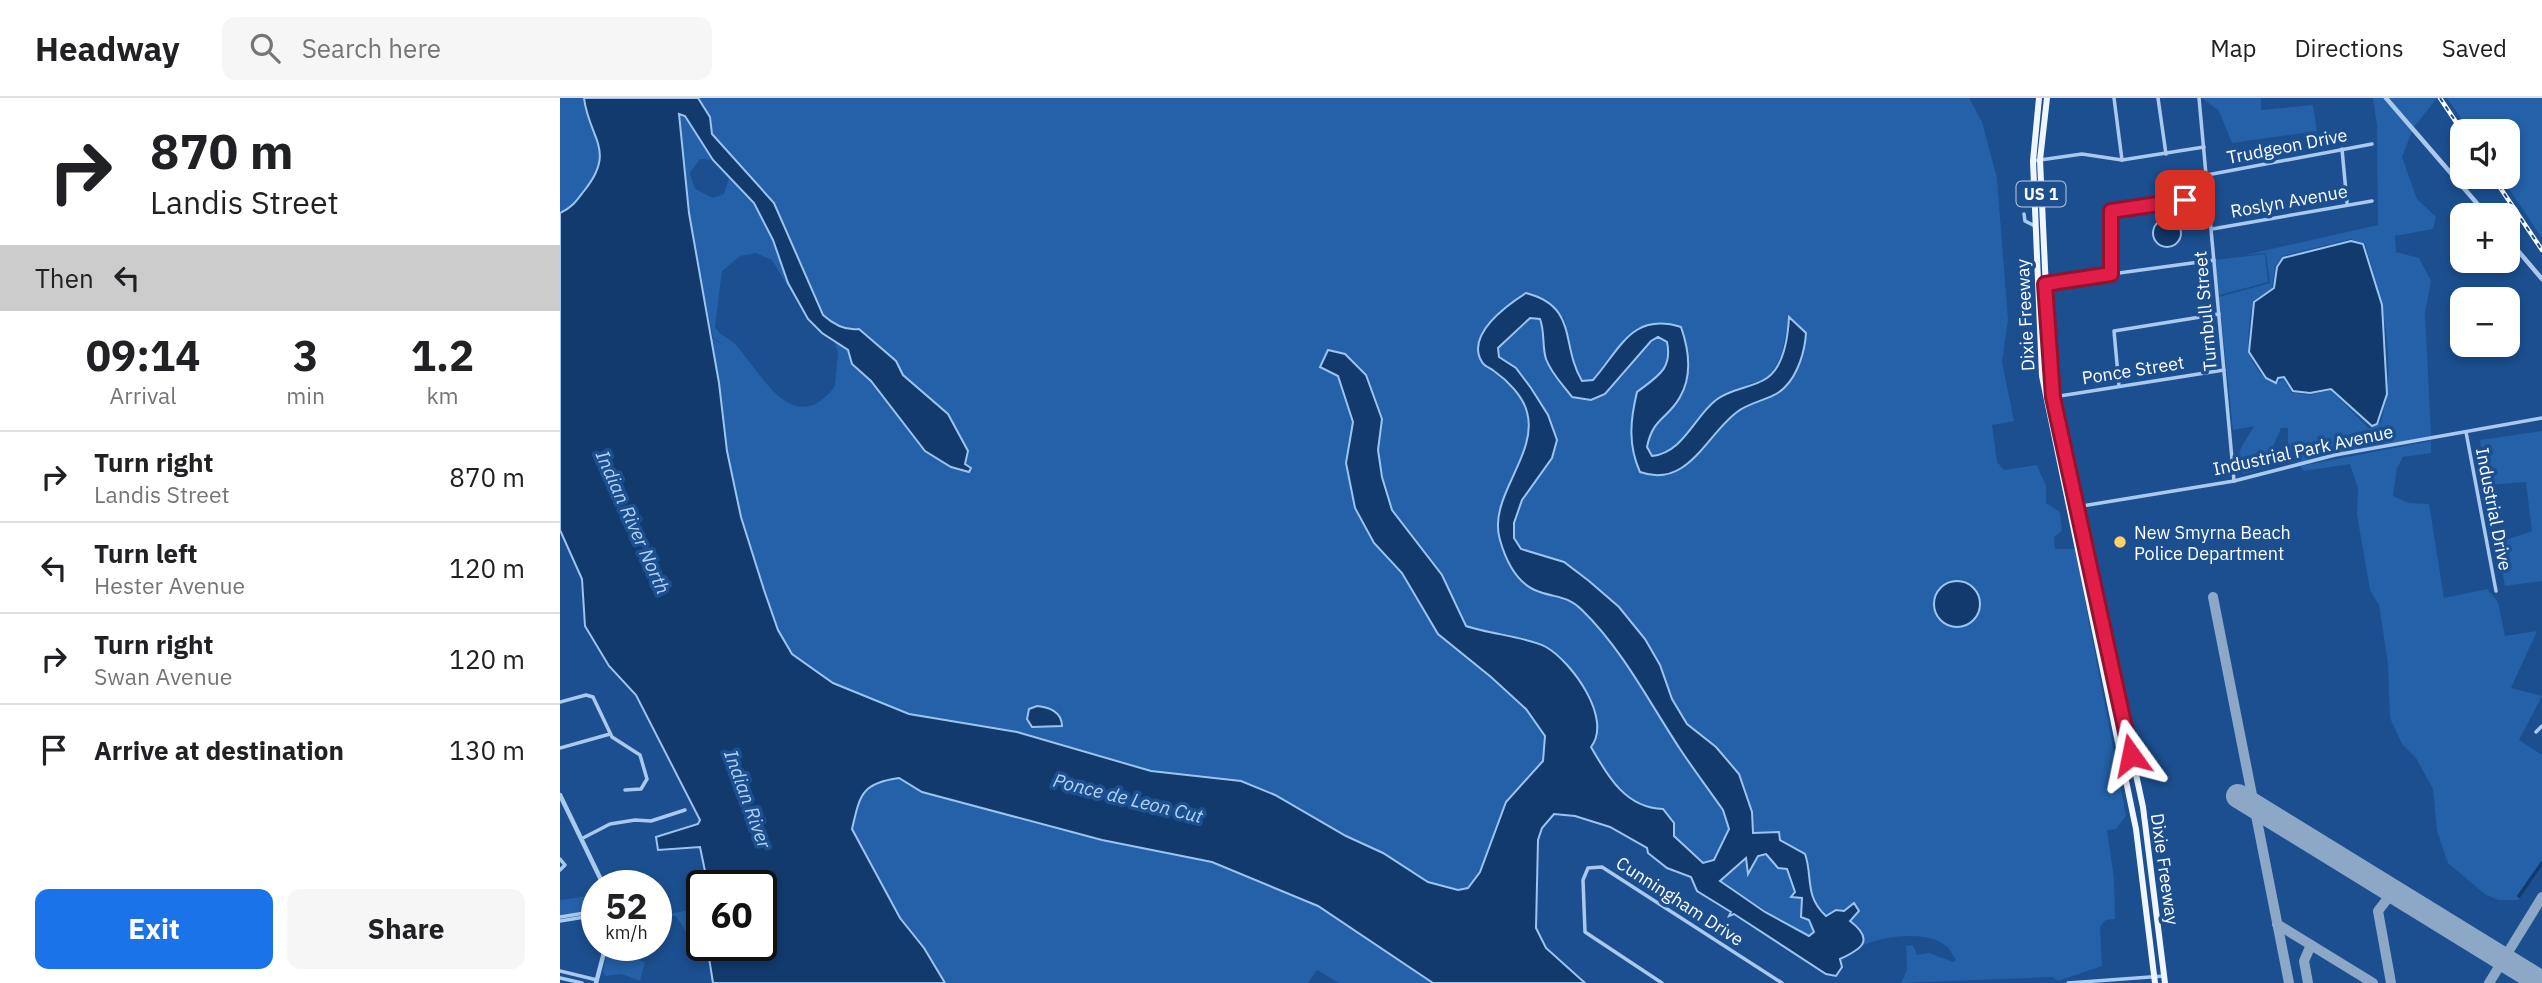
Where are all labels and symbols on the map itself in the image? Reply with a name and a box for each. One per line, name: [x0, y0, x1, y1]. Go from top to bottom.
street label: Trudgeon Drive: [2225, 123, 2349, 169]
pin: [2155, 170, 2215, 230]
street label: Roslyn Avenue: [2229, 179, 2349, 223]
road number: US 1: [2016, 181, 2066, 206]
street label: Turnbull Street: [2188, 250, 2222, 372]
street label: Dixie Freeway: [2011, 258, 2039, 372]
street label: Ponce Street: [2080, 351, 2186, 389]
street label: Industrial Park Avenue: [2211, 420, 2395, 480]
water label: Indian River North: [591, 446, 675, 598]
street label: Industrial Drive: [2471, 446, 2517, 573]
place label: New Smyrna Beach Police Department: [2134, 521, 2291, 565]
marker: New Smyrna Beach Police Department: [2112, 534, 2128, 550]
position arrow: [2094, 718, 2168, 792]
water label: Indian River: [719, 746, 777, 853]
water label: Ponce de Leon Cut: [1051, 768, 1206, 828]
street label: Dixie Freeway: [2146, 812, 2184, 926]
street label: Cunningham Drive: [1612, 851, 1748, 951]
speed limit sign: 60: [686, 870, 777, 961]

